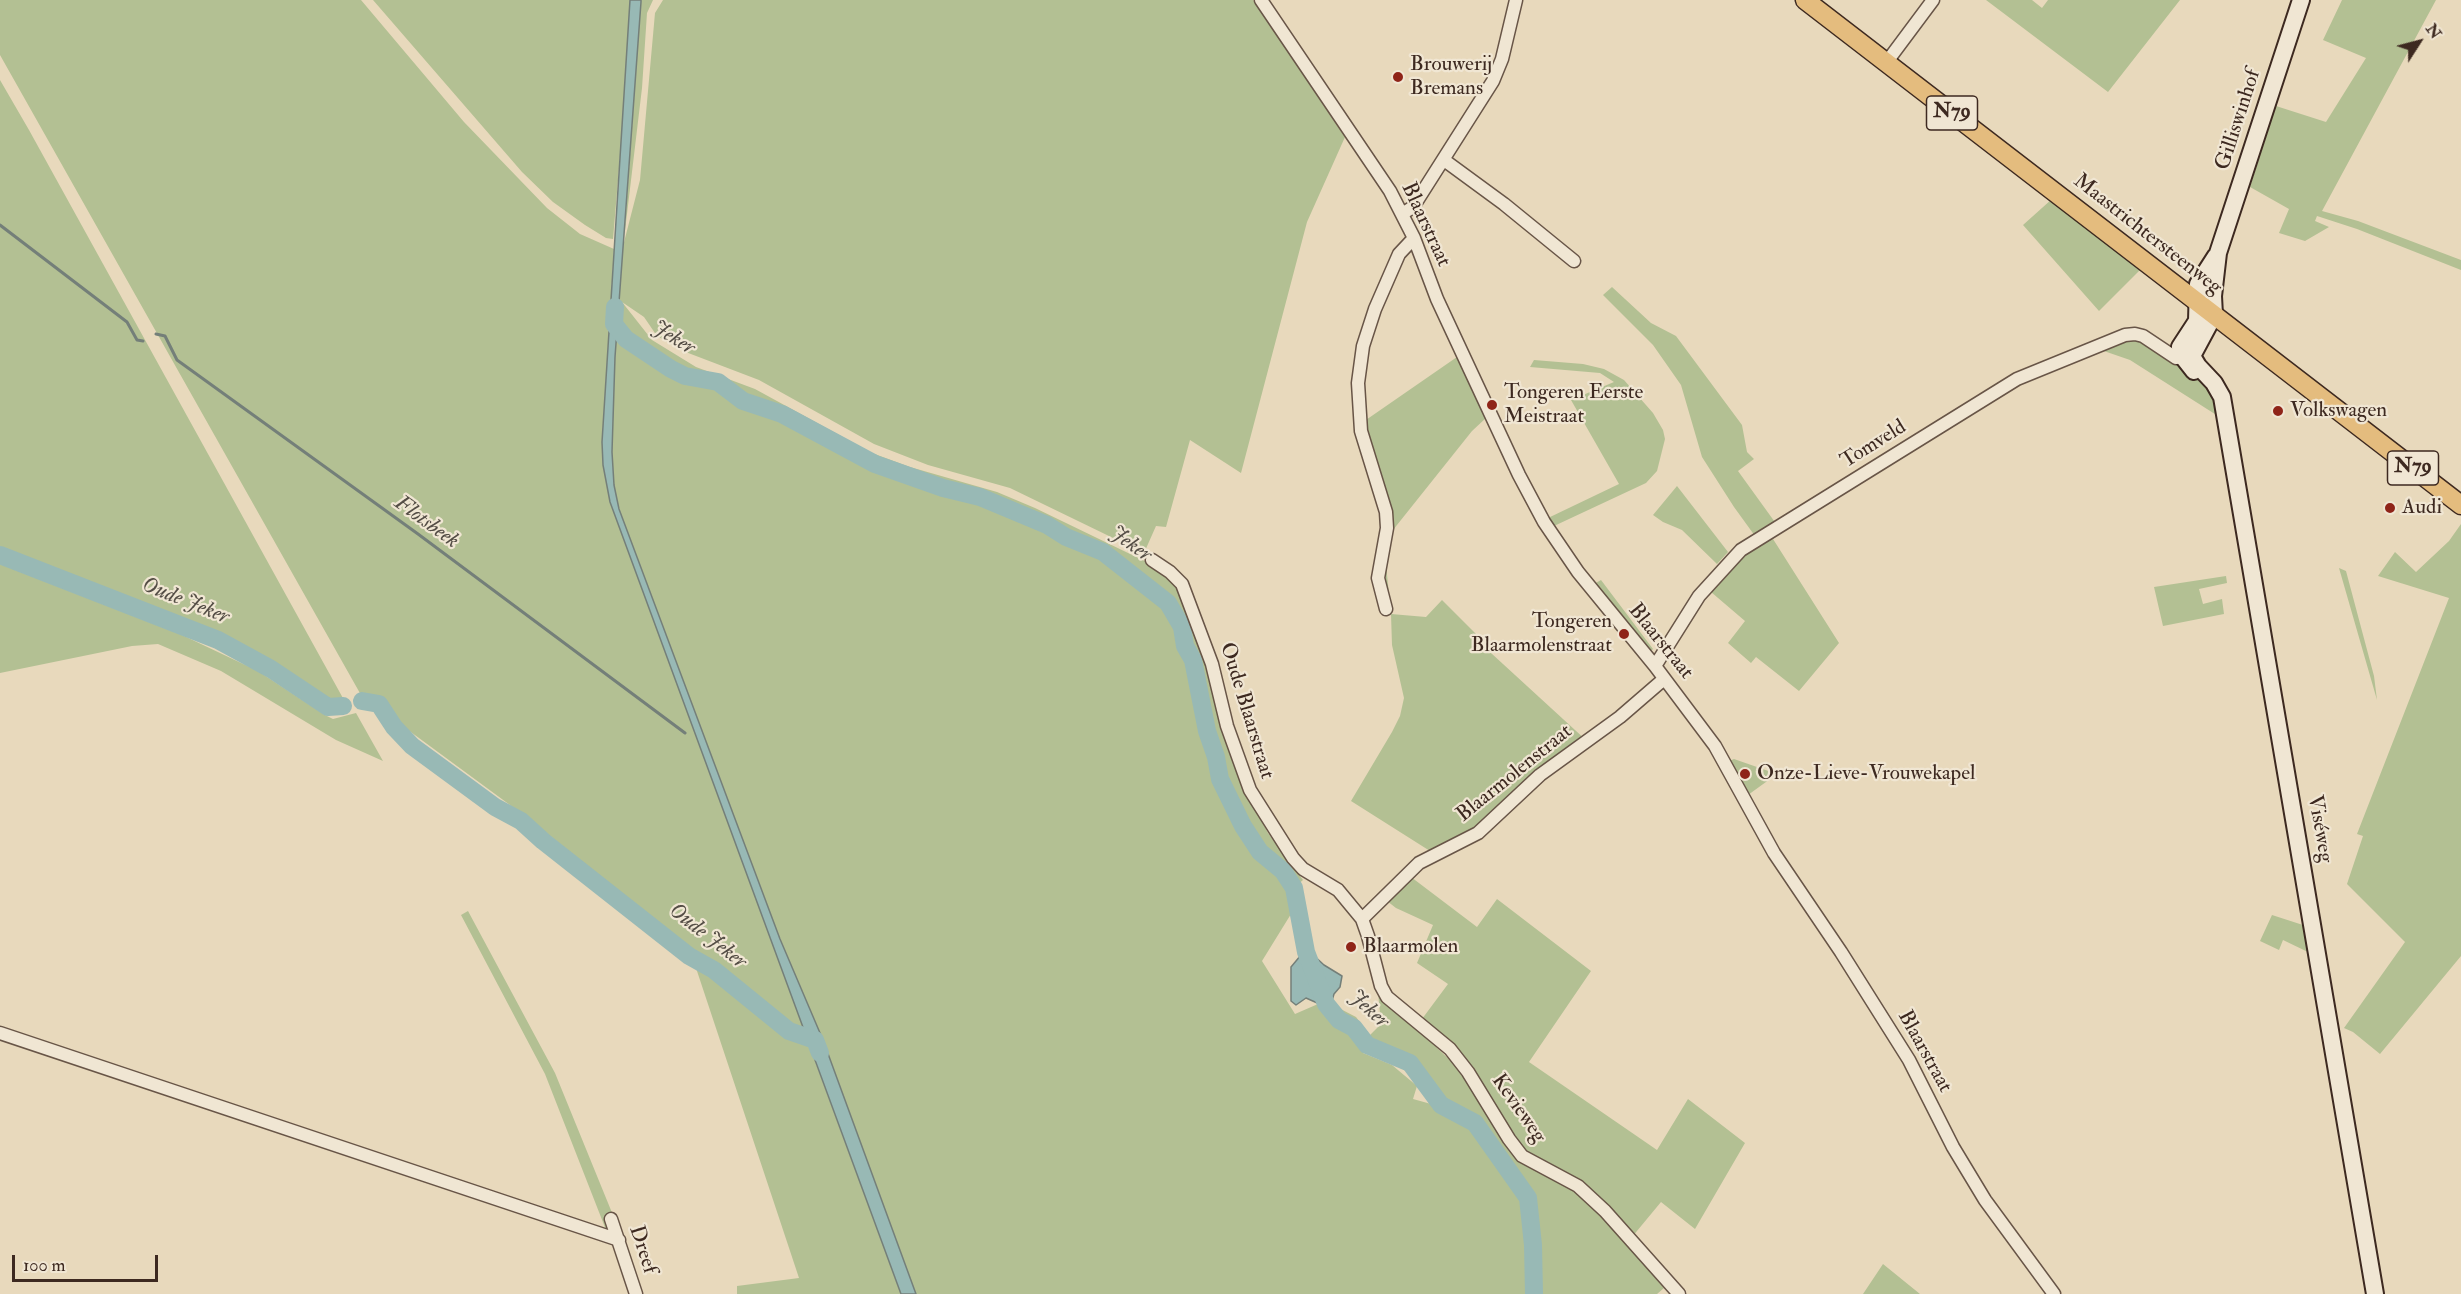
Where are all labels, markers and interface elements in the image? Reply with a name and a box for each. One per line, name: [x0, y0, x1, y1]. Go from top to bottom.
north arrow: [2389, 12, 2449, 72]
text: N: [2421, 20, 2446, 43]
place label: Brouwerij Bremans: [1410, 52, 1492, 102]
street label: Gilliswinhof: [2211, 67, 2267, 173]
marker: Brouwerij Bremans: [1391, 70, 1405, 84]
road number: N79: [1926, 96, 1978, 130]
street label: Maastrichtersteenweg: [2068, 169, 2226, 301]
street label: Blaarstraat: [1395, 179, 1455, 271]
water label: Jeker: [647, 316, 699, 362]
place label: Tongeren Eerste Meistraat: [1504, 380, 1643, 430]
marker: Tongeren Eerste Meistraat: [1485, 398, 1499, 412]
place label: Volkswagen: [2290, 398, 2387, 424]
marker: Volkswagen: [2271, 404, 2285, 418]
street label: Tomveld: [1837, 415, 1911, 475]
road number: N79: [2388, 451, 2438, 485]
water label: Flotsbeek: [389, 491, 463, 555]
place label: Audi: [2402, 495, 2442, 521]
marker: Audi: [2383, 501, 2397, 515]
water label: Jeker: [1104, 521, 1156, 569]
water label: Oude Jeker: [137, 573, 233, 631]
street label: Blaarstraat: [1622, 599, 1698, 685]
place label: Tongeren Blaarmolenstraat: [1471, 609, 1612, 659]
marker: Tongeren Blaarmolenstraat: [1617, 627, 1631, 641]
street label: Oude Blaarstraat: [1213, 640, 1279, 782]
street label: Blaarmolenstraat: [1452, 720, 1578, 828]
place label: Onze-Lieve-Vrouwekapel: [1757, 761, 1975, 787]
marker: Onze-Lieve-Vrouwekapel: [1738, 767, 1752, 781]
street label: Viséweg: [2301, 793, 2337, 865]
water label: Oude Jeker: [663, 898, 751, 976]
place label: Blaarmolen: [1363, 934, 1458, 960]
marker: Blaarmolen: [1344, 940, 1358, 954]
water label: Jeker: [1342, 985, 1394, 1035]
street label: Blaarstraat: [1891, 1007, 1957, 1097]
street label: Kevieweg: [1485, 1070, 1551, 1148]
street label: Dreef: [622, 1223, 662, 1277]
scale bar: [15, 1243, 160, 1281]
text: 100 m: [23, 1254, 66, 1277]

